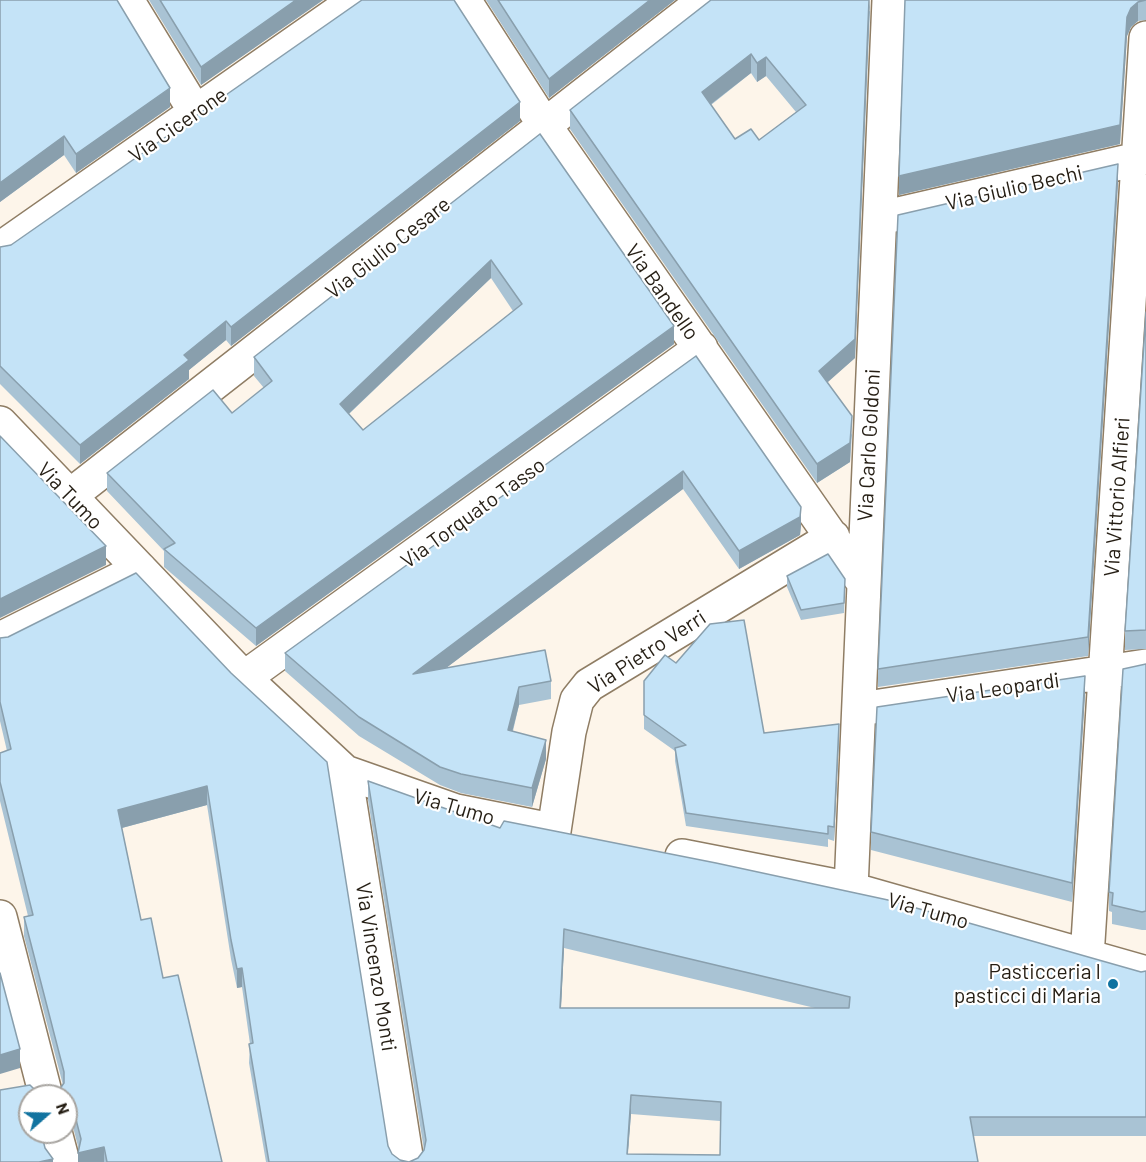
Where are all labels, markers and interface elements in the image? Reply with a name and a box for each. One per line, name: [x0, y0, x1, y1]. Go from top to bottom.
street label: Via Cicerone: [124, 82, 232, 168]
street label: Via Giulio Bechi: [943, 160, 1085, 216]
street label: Via Giulio Cesare: [321, 192, 455, 304]
street label: Via Bandello: [620, 239, 704, 345]
street label: Via Carlo Goldoni: [852, 368, 886, 522]
street label: Via Vittorio Alfieri: [1099, 416, 1135, 578]
street label: Via Torquato Tasso: [396, 452, 550, 574]
street label: Via Tumo: [32, 457, 108, 535]
street label: Via Pietro Verri: [583, 605, 711, 699]
street label: Via Leopardi: [945, 668, 1061, 708]
street label: Via Tumo: [410, 783, 498, 831]
street label: Via Vincenzo Monti: [350, 881, 402, 1053]
street label: Via Tumo: [884, 887, 972, 935]
place label: Pasticceria I pasticci di Maria: [954, 959, 1101, 1009]
marker: Pasticceria I pasticci di Maria: [1106, 977, 1120, 991]
north arrow: [18, 1084, 78, 1144]
text: N: [53, 1100, 74, 1117]

